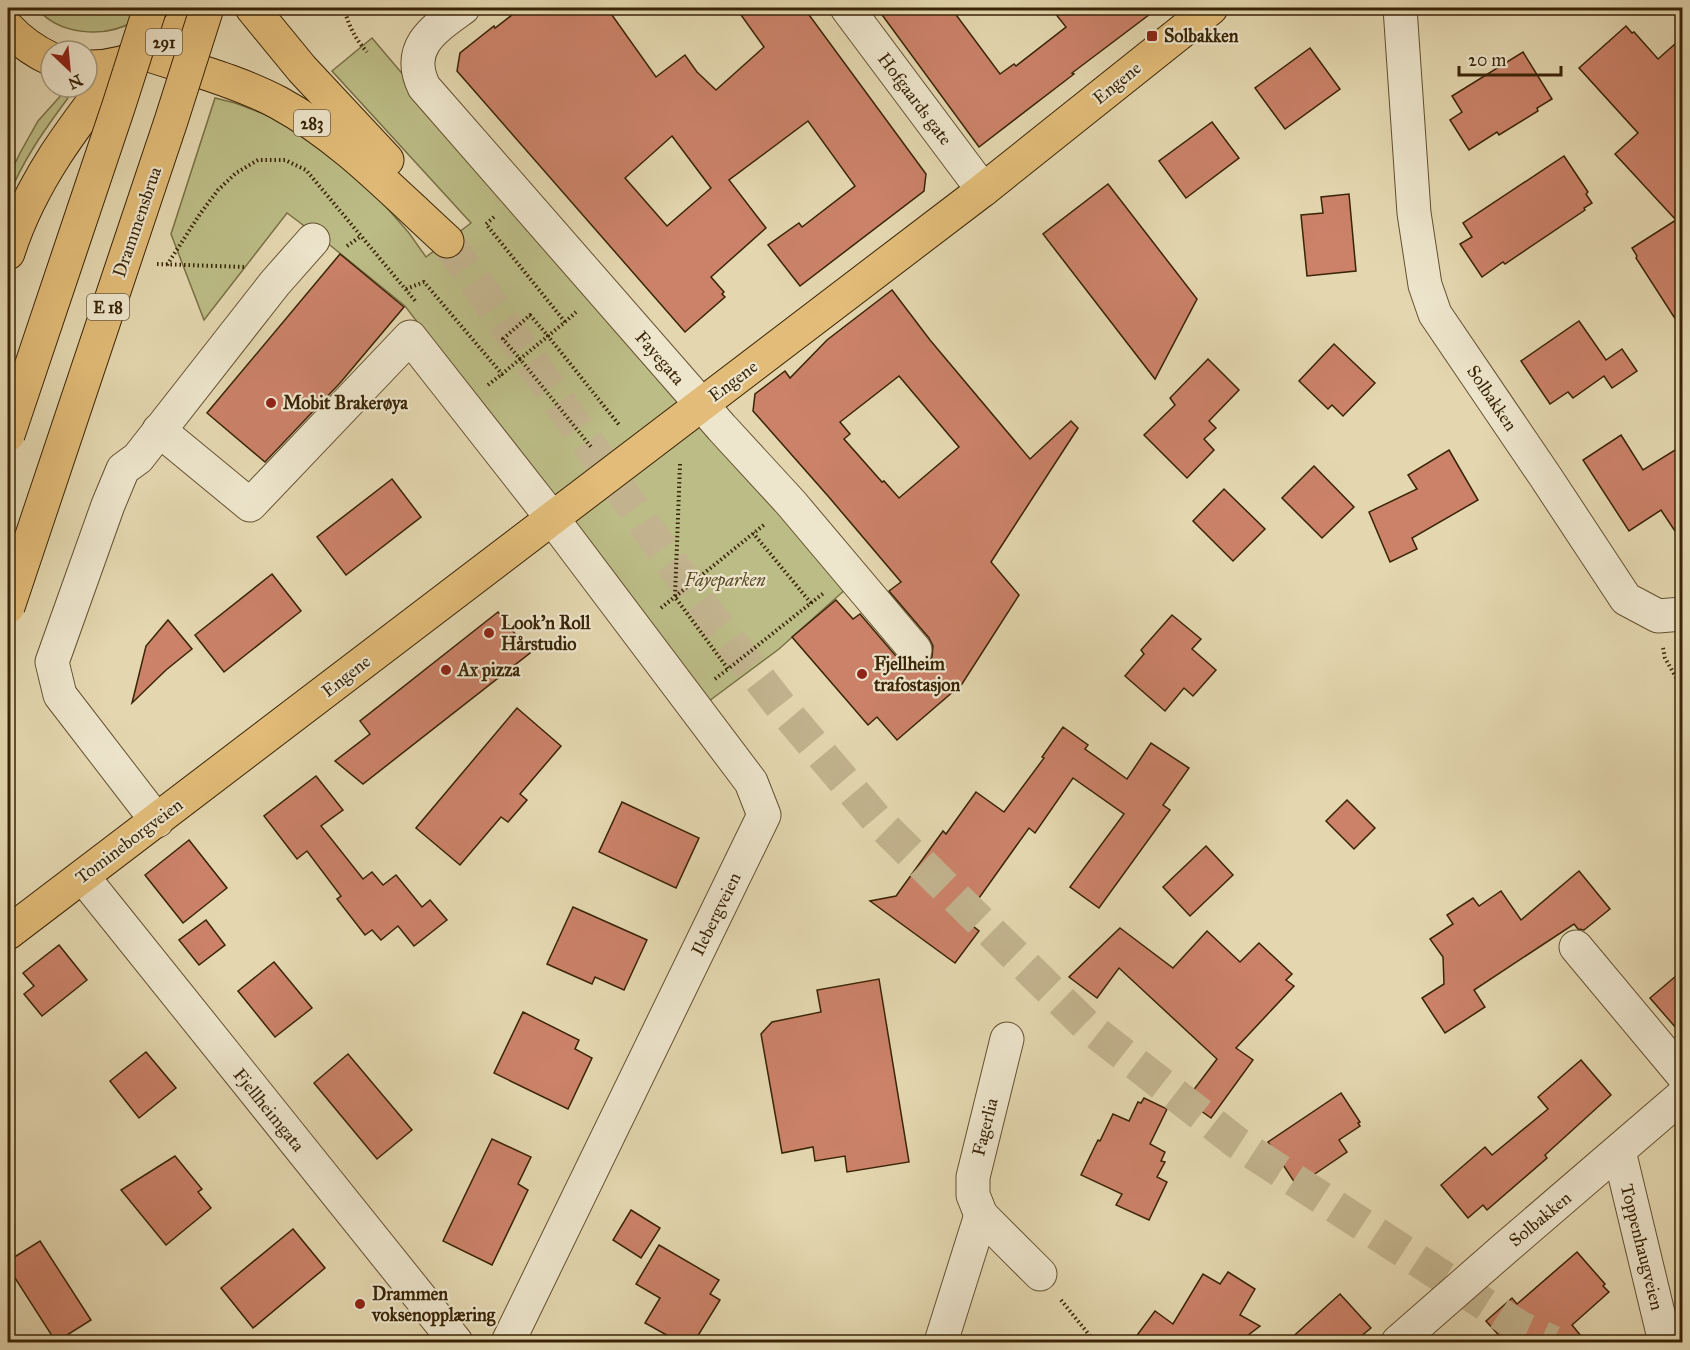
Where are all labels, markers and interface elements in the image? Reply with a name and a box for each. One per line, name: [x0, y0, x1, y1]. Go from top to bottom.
place label: Solbakken: [1164, 25, 1239, 47]
road number: 291: [146, 29, 182, 55]
marker: Solbakken: [1145, 29, 1159, 43]
north arrow: [39, 39, 99, 99]
scale bar: [1459, 39, 1561, 77]
street label: Hofgaards gate: [872, 48, 957, 150]
text: 20 m: [1468, 49, 1506, 71]
street label: Engene: [1088, 57, 1146, 110]
text: N: [65, 71, 86, 94]
road number: 283: [294, 110, 330, 136]
street label: Drammensbrua: [108, 164, 166, 280]
road number: E 18: [87, 294, 129, 320]
street label: Fayegata: [630, 326, 690, 390]
street label: Engene: [704, 355, 762, 407]
street label: Solbakken: [1462, 361, 1522, 435]
place label: Mobit Brakerøya: [283, 392, 408, 415]
marker: Mobit Brakerøya: [264, 396, 278, 410]
park label: Fayeparken: [683, 569, 766, 592]
place label: Look'n Roll Hårstudio: [501, 612, 591, 655]
marker: Look'n Roll Hårstudio: [482, 626, 496, 640]
street label: Engene: [317, 650, 375, 703]
place label: Fjellheim trafostasjon: [873, 653, 961, 697]
place label: Ax pizza: [457, 659, 521, 682]
marker: Ax pizza: [439, 663, 453, 677]
marker: Fjellheim trafostasjon: [855, 667, 869, 681]
street label: Tomineborgveien: [71, 793, 188, 889]
street label: Ilebergveien: [686, 869, 747, 960]
street label: Fjellheimgata: [228, 1064, 310, 1157]
street label: Fagerlia: [967, 1095, 1004, 1158]
street label: Toppenhaugveien: [1615, 1182, 1668, 1313]
street label: Solbakken: [1504, 1186, 1576, 1251]
place label: Drammen voksenopplæring: [371, 1283, 496, 1327]
marker: Drammen voksenopplæring: [353, 1297, 367, 1311]

